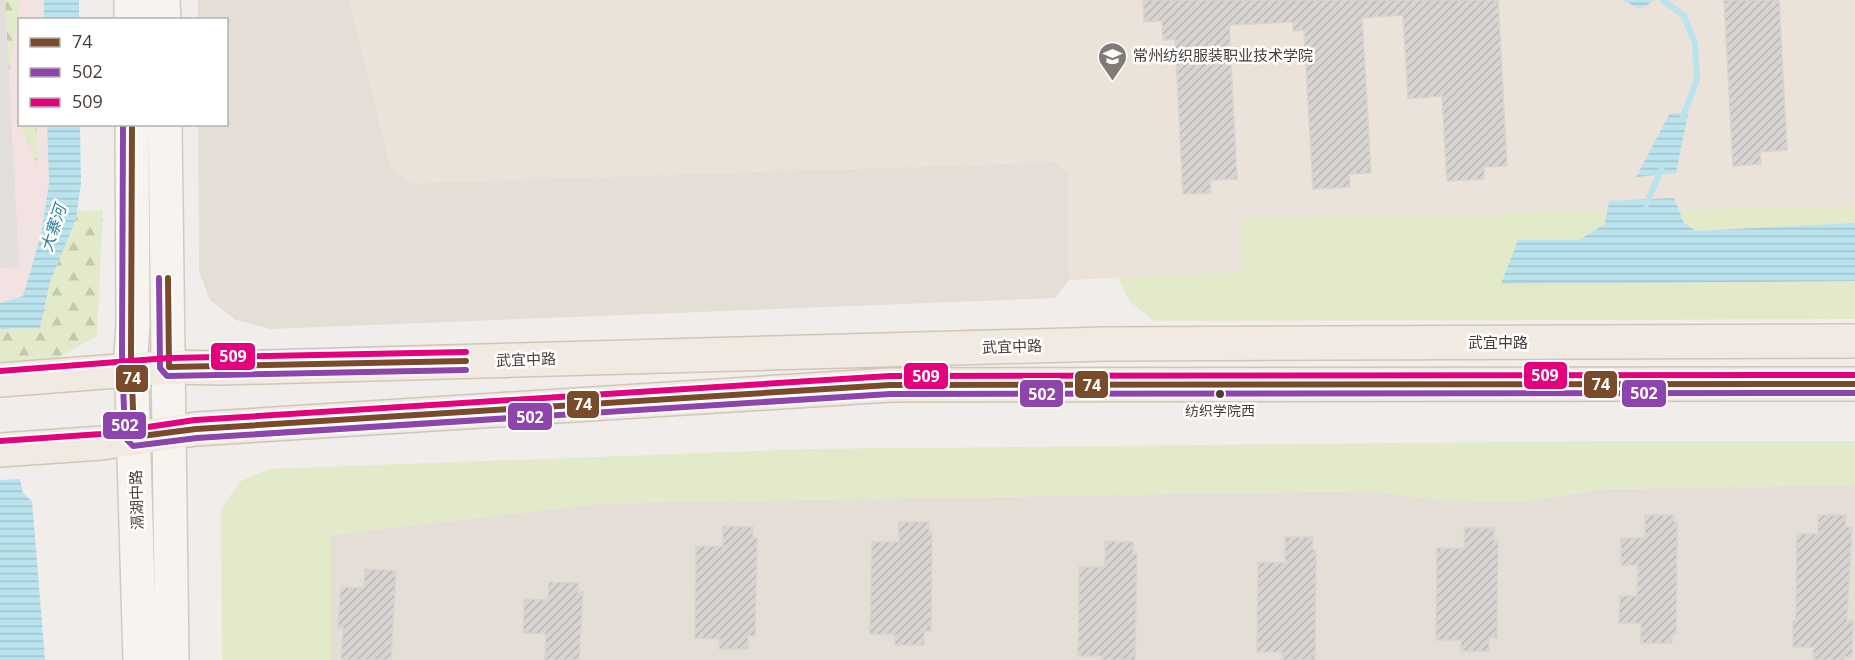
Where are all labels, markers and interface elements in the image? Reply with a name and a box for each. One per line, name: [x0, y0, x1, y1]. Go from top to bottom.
legend: [18, 18, 228, 126]
text: 74: [72, 29, 93, 53]
school or university icon: 常州纺织服装职业技术学院: [1096, 40, 1128, 82]
place label: 常州纺织服装职业技术学院: [1133, 45, 1313, 65]
text: 502: [72, 59, 103, 83]
text: 509: [72, 89, 103, 113]
water label: 大寨河: [35, 199, 72, 254]
street label: 武宜中路: [1468, 332, 1528, 352]
street label: 武宜中路: [982, 335, 1042, 357]
line badge: 509: [210, 342, 256, 371]
text: 509: [219, 345, 247, 367]
street label: 武宜中路: [496, 348, 556, 370]
line badge: 509: [1523, 361, 1568, 390]
line badge: 509: [903, 362, 949, 390]
line badge: 74: [115, 364, 149, 393]
text: 509: [1531, 364, 1559, 386]
text: 509: [912, 365, 940, 387]
text: 74: [123, 367, 141, 389]
line badge: 74: [1074, 370, 1109, 399]
line badge: 74: [1583, 370, 1618, 399]
text: 74: [1592, 373, 1610, 395]
text: 74: [1083, 374, 1101, 396]
line badge: 502: [1019, 379, 1064, 408]
line badge: 502: [1621, 379, 1667, 408]
text: 502: [1630, 382, 1658, 404]
text: 502: [1028, 383, 1056, 405]
marker: 纺织学院西: [1214, 388, 1226, 400]
line badge: 74: [566, 390, 600, 419]
text: 74: [574, 393, 592, 415]
place label: 纺织学院西: [1185, 401, 1255, 420]
line badge: 502: [507, 402, 553, 431]
text: 502: [516, 406, 544, 428]
line badge: 502: [102, 411, 147, 440]
text: 502: [111, 414, 139, 436]
street label: 滆湖中路: [125, 470, 147, 530]

